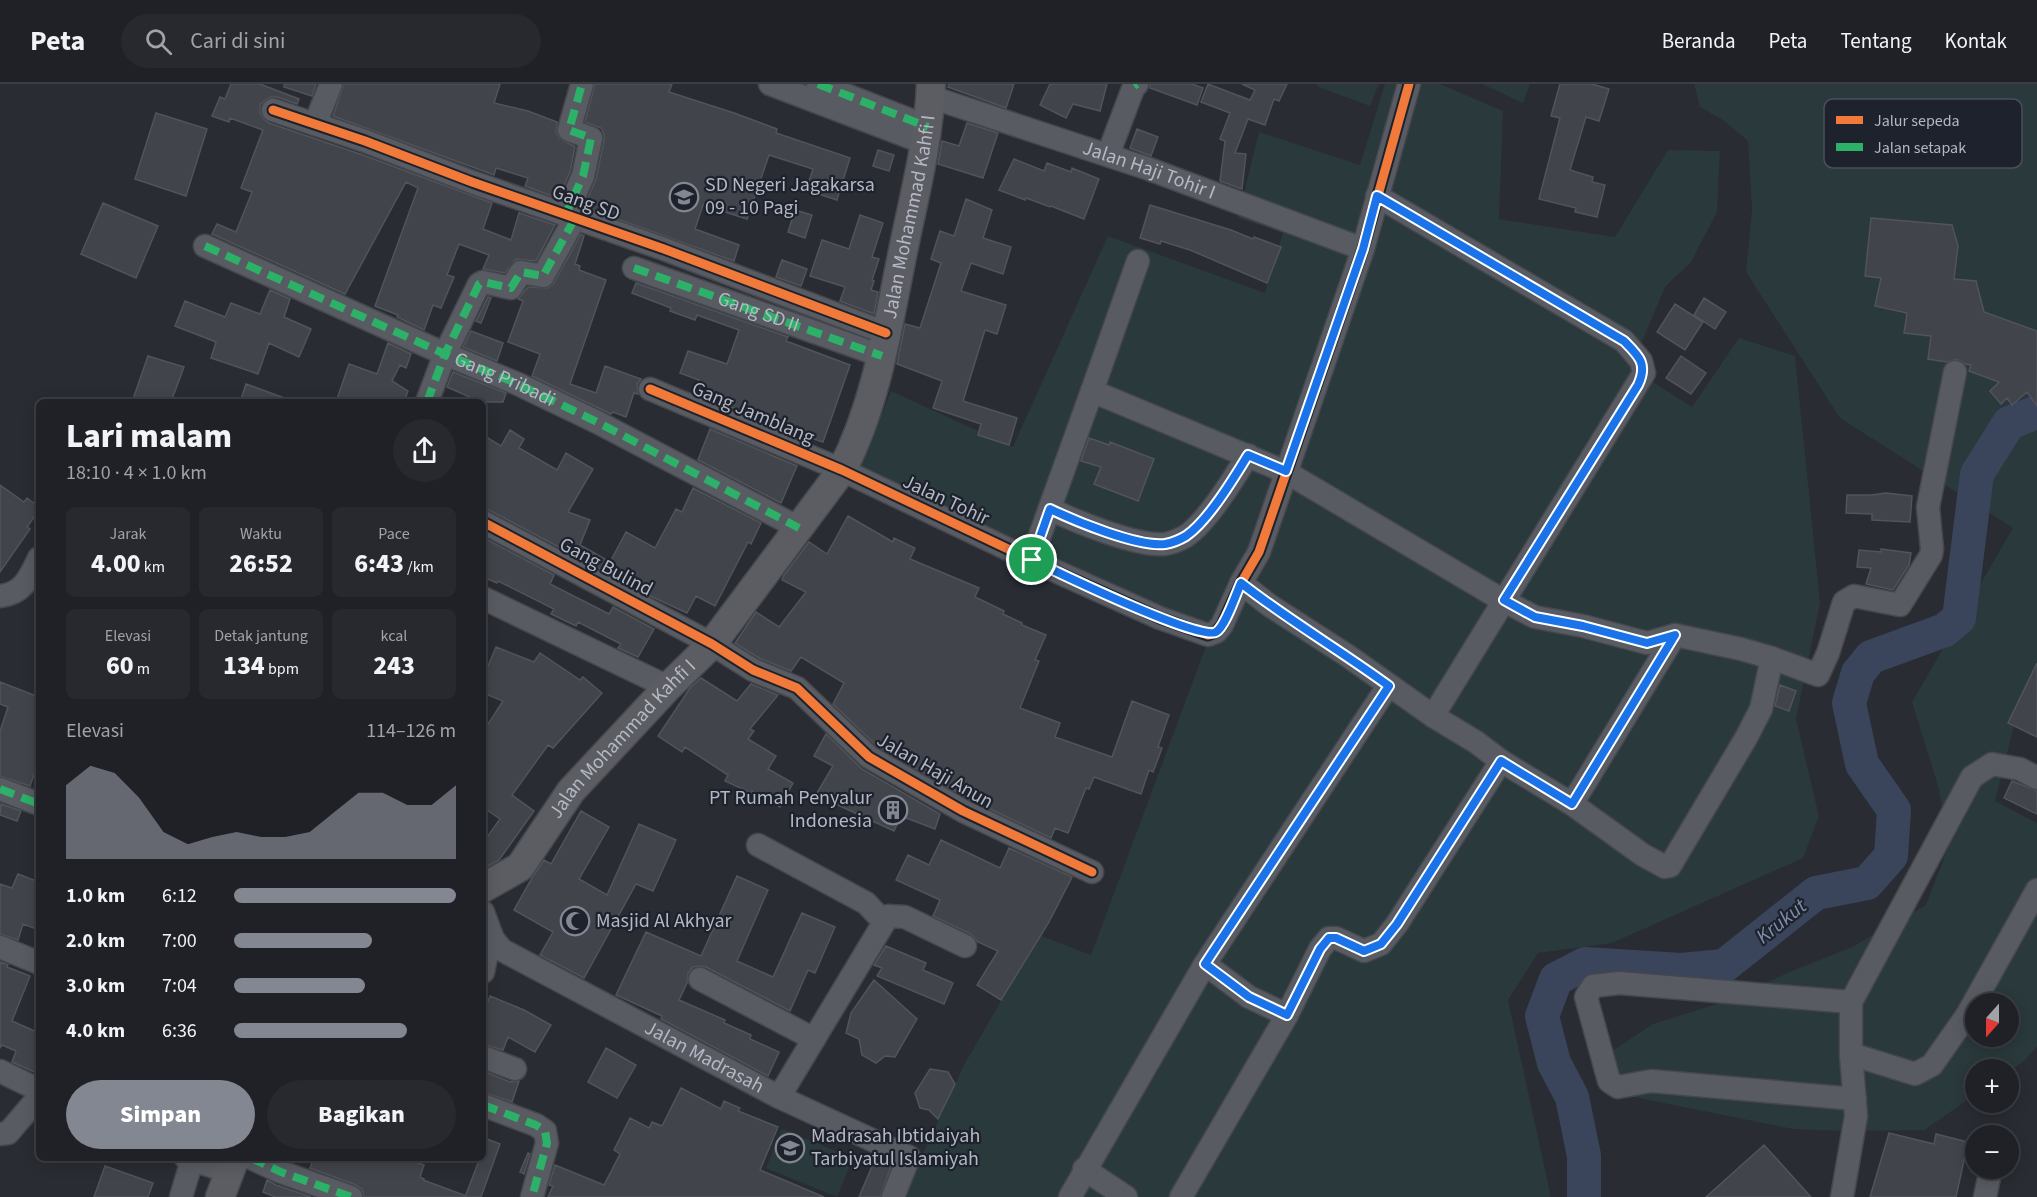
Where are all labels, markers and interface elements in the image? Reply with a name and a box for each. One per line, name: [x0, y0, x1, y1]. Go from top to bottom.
search box: [121, 14, 541, 68]
text: Peta: [30, 21, 85, 61]
icon: search: [142, 25, 175, 58]
text: Cari di sini: [190, 25, 285, 57]
text: Beranda: [1662, 26, 1736, 56]
text: Peta: [1769, 26, 1807, 56]
text: Tentang: [1840, 26, 1911, 56]
text: Kontak: [1944, 26, 2007, 56]
legend: [1824, 99, 2022, 168]
text: Jalur sepeda: [1874, 110, 1960, 132]
street label: Jalan Mohammad Kahfi I: [876, 113, 943, 321]
street label: Jalan Haji Tohir I: [1079, 134, 1219, 207]
text: Jalan setapak: [1874, 137, 1966, 159]
place label: SD Negeri Jagakarsa 09 - 10 Pagi: [705, 171, 875, 222]
street label: Gang SD: [548, 178, 624, 228]
school or university icon: SD Negeri Jagakarsa 09 - 10 Pagi: [668, 181, 700, 213]
street label: Gang SD II: [714, 285, 803, 340]
street label: Gang Pribadi: [450, 345, 560, 414]
street label: Gang Jamblang: [687, 375, 819, 451]
text: Lari malam: [66, 413, 232, 460]
button: share: [393, 419, 456, 482]
text: 18:10 · 4 × 1.0 km: [66, 459, 207, 487]
street label: Jalan Tohir: [898, 468, 994, 532]
text: Jarak: [110, 523, 146, 545]
text: Waktu: [240, 523, 282, 545]
text: Pace: [378, 523, 410, 545]
street label: Gang Bulind: [554, 531, 658, 603]
pin: [1006, 534, 1057, 585]
icon: arrive: [1015, 543, 1048, 576]
text: 4.00: [91, 545, 141, 582]
text: 26:52: [229, 545, 293, 582]
text: 6:43: [354, 545, 404, 582]
text: km: [141, 556, 165, 578]
text: /km: [404, 556, 434, 578]
text: Elevasi: [105, 625, 151, 647]
text: Detak jantung: [214, 625, 308, 647]
text: kcal: [381, 625, 407, 647]
text: 60: [106, 647, 134, 684]
text: 134: [223, 647, 265, 684]
text: 243: [373, 647, 415, 684]
street label: Jalan Mohammad Kahfi I: [542, 653, 702, 824]
text: m: [134, 658, 150, 680]
text: bpm: [265, 658, 299, 680]
text: Elevasi: [66, 717, 124, 745]
text: 114–126 m: [366, 717, 456, 745]
street label: Jalan Haji Anun: [872, 726, 998, 816]
place label: PT Rumah Penyalur Indonesia: [709, 784, 872, 835]
building icon: PT Rumah Penyalur Indonesia: [877, 794, 909, 826]
text: 1.0 km: [66, 882, 125, 910]
text: 6:12: [162, 882, 197, 910]
water label: Krukut: [1749, 891, 1814, 951]
mosque icon: Masjid Al Akhyar: [559, 905, 591, 937]
place label: Masjid Al Akhyar: [596, 907, 732, 935]
text: 2.0 km: [66, 927, 125, 955]
text: 7:00: [162, 927, 197, 955]
text: 3.0 km: [66, 972, 125, 1000]
text: 7:04: [162, 972, 197, 1000]
north arrow: [1965, 993, 2019, 1047]
map controls: [1965, 993, 2019, 1179]
street label: Jalan Madrasah: [640, 1014, 769, 1101]
text: 4.0 km: [66, 1017, 125, 1045]
text: 6:36: [162, 1017, 197, 1045]
button: +: [1965, 1059, 2019, 1113]
button: Simpan: [66, 1080, 255, 1149]
button: Bagikan: [267, 1080, 456, 1149]
place label: Madrasah Ibtidaiyah Tarbiyatul Islamiyah: [811, 1122, 980, 1173]
button: −: [1965, 1125, 2019, 1179]
school or university icon: Madrasah Ibtidaiyah Tarbiyatul Islamiyah: [774, 1132, 806, 1164]

